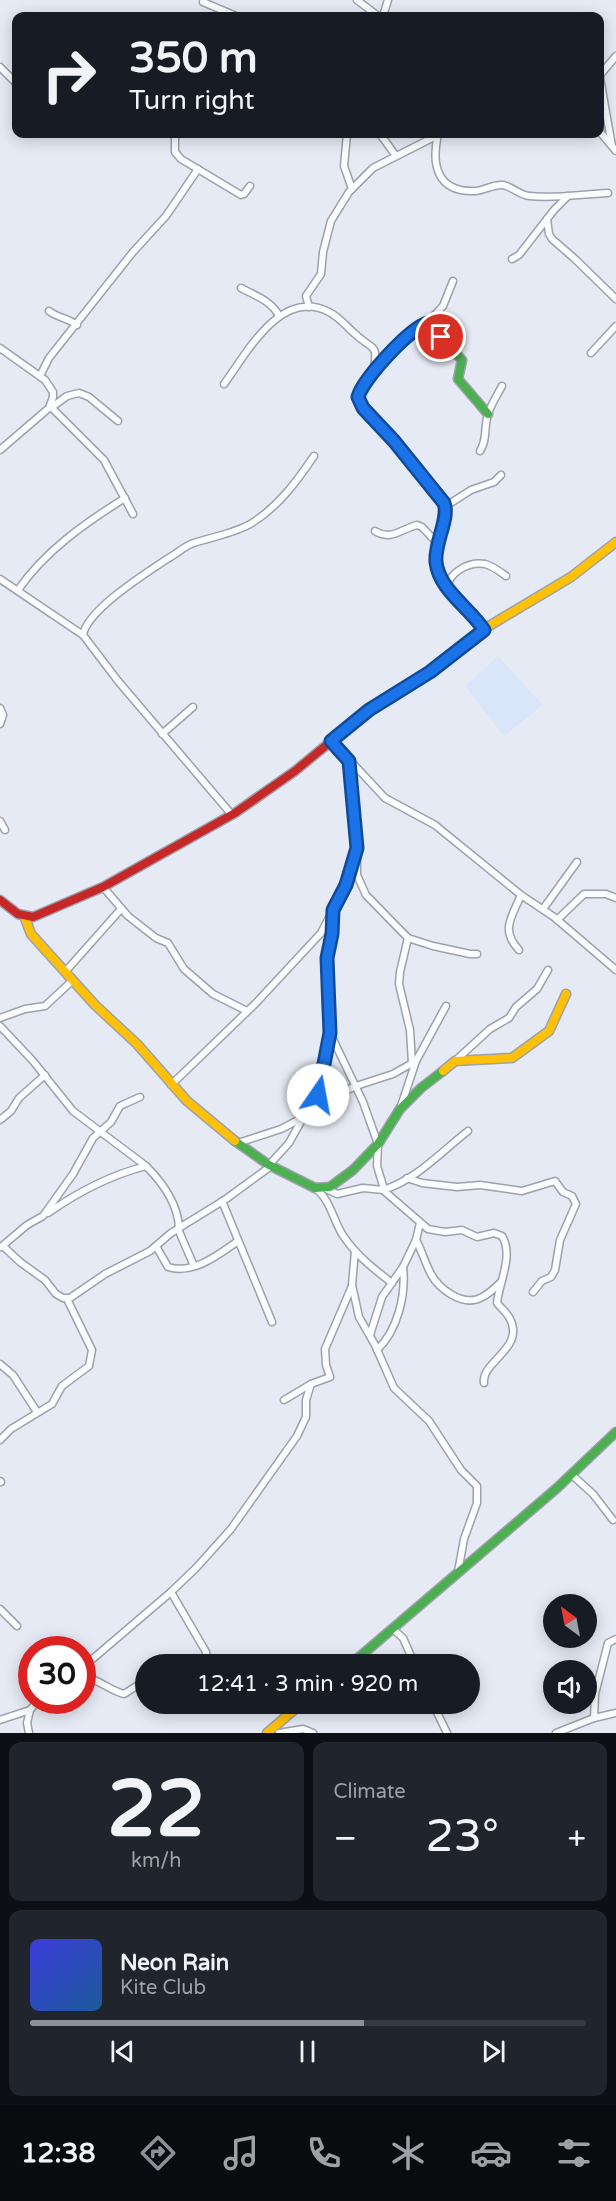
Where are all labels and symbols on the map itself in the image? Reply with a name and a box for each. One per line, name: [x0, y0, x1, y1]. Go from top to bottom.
pin: [415, 311, 466, 362]
position arrow: [286, 1063, 350, 1127]
north arrow: [543, 1594, 597, 1648]
speed limit sign: 30: [18, 1636, 96, 1714]

